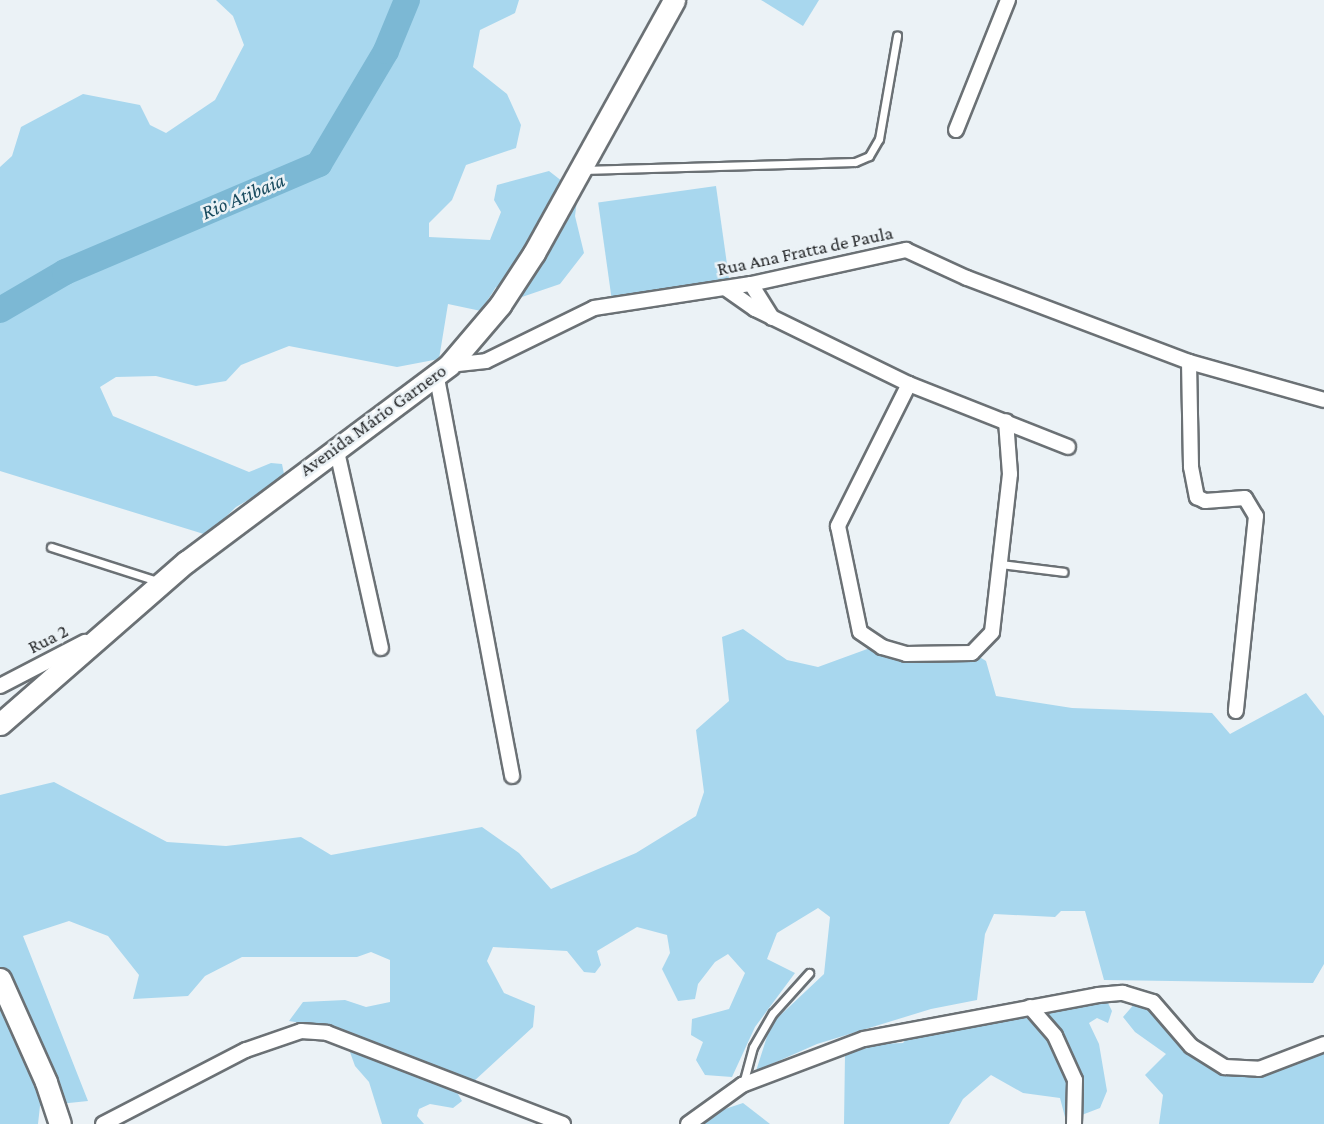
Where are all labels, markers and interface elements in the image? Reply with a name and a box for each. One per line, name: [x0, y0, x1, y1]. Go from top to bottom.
water label: Rio Atibaia: [197, 167, 289, 225]
street label: Rua Ana Fratta de Paula: [715, 221, 895, 281]
street label: Avenida Mário Garnero: [295, 359, 451, 481]
street label: Rua 2: [24, 619, 72, 659]

